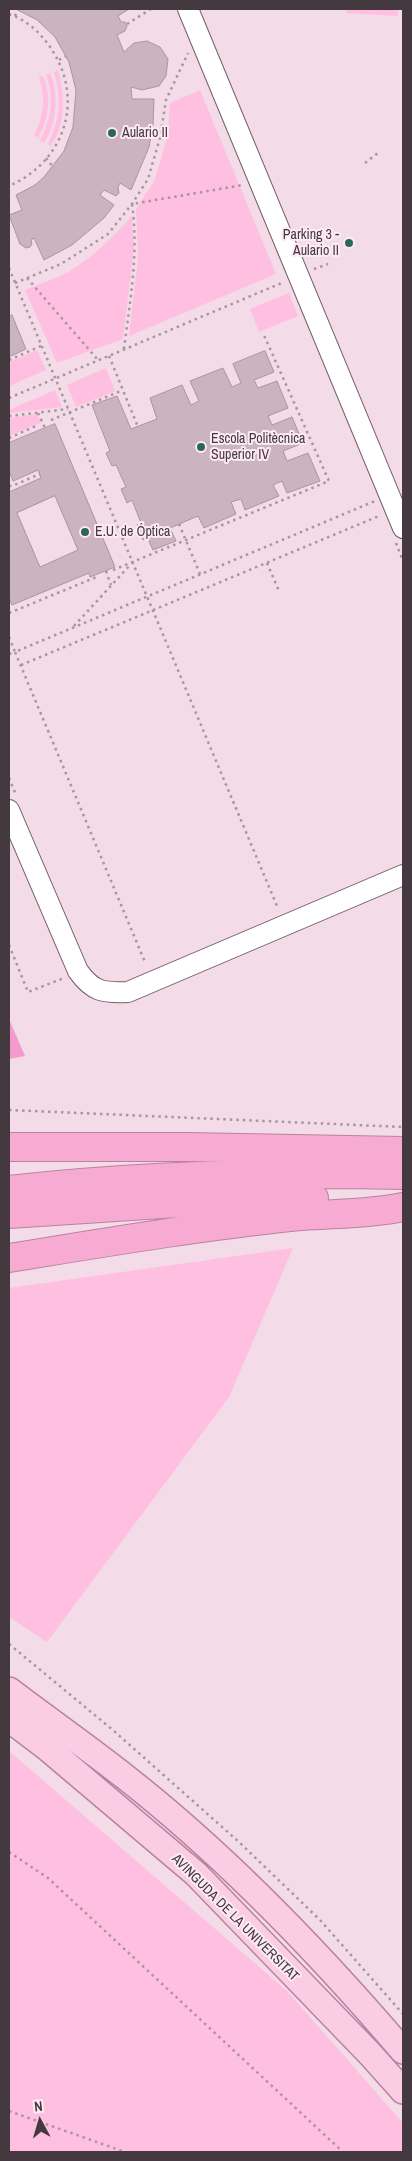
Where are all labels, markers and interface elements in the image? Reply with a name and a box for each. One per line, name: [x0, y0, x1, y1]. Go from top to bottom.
place label: Aulario II: [122, 125, 168, 141]
marker: Aulario II: [106, 127, 118, 139]
place label: Parking 3 - Aulario II: [283, 227, 339, 260]
marker: Parking 3 - Aulario II: [343, 237, 355, 249]
place label: Escola Politècnica Superior IV: [211, 431, 305, 464]
marker: Escola Politècnica Superior IV: [195, 441, 207, 453]
place label: E.U. de Óptica: [95, 524, 170, 540]
marker: E.U. de Óptica: [79, 526, 91, 538]
street label: AVINGUDA DE LA UNIVERSITAT: [168, 1851, 302, 1985]
north arrow: [15, 2096, 65, 2146]
text: N: [33, 2097, 43, 2115]

